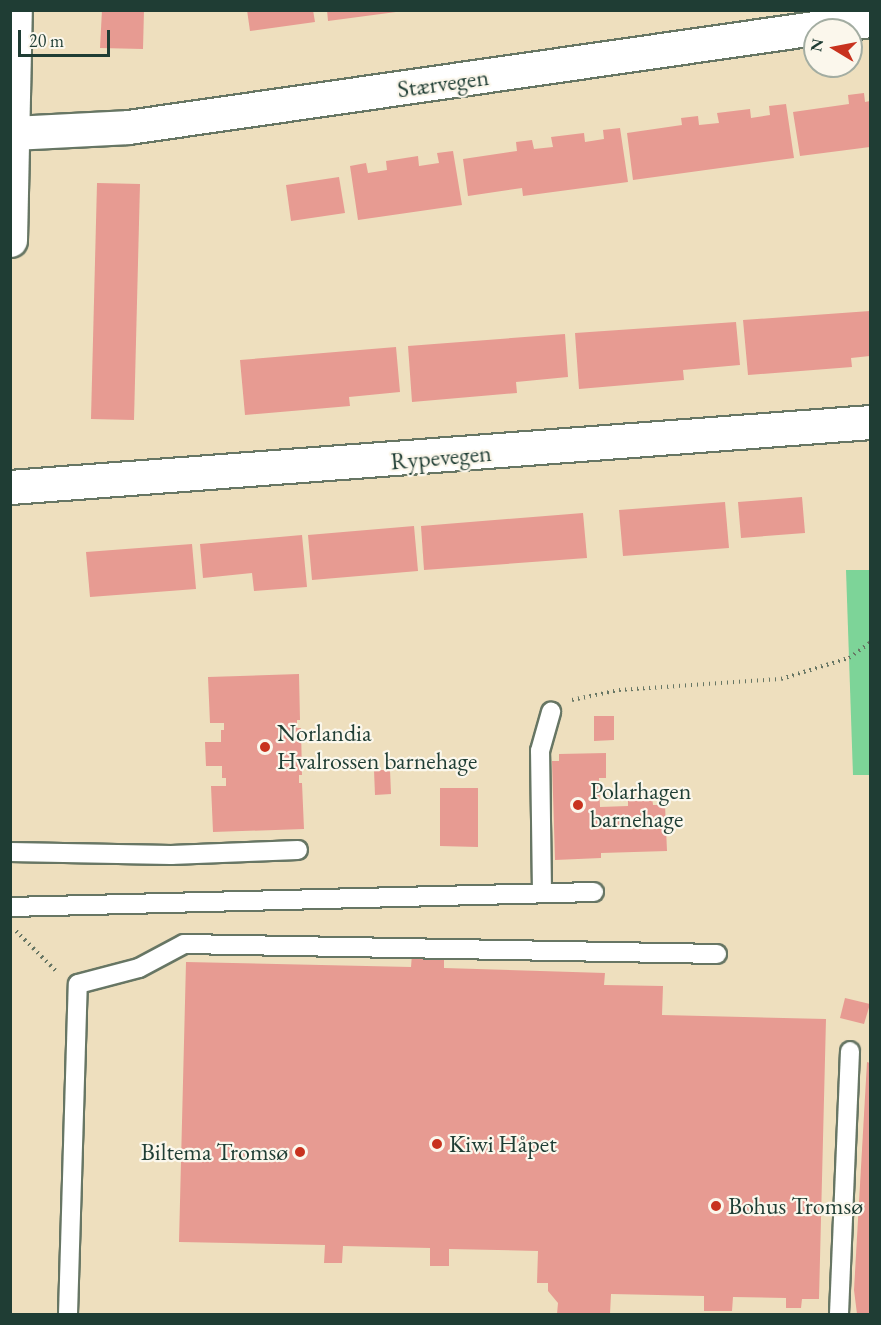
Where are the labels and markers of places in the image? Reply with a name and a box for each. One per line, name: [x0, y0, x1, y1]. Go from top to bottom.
place label: Norlandia Hvalrossen barnehage: [277, 719, 477, 775]
marker: Norlandia Hvalrossen barnehage: [258, 740, 272, 754]
place label: Polarhagen barnehage: [590, 777, 691, 833]
marker: Polarhagen barnehage: [571, 798, 585, 812]
place label: Kiwi Håpet: [449, 1130, 557, 1158]
marker: Kiwi Håpet: [430, 1137, 444, 1151]
place label: Biltema Tromsø: [141, 1138, 288, 1166]
marker: Biltema Tromsø: [293, 1145, 307, 1159]
place label: Bohus Tromsø: [728, 1192, 863, 1220]
marker: Bohus Tromsø: [709, 1199, 723, 1213]

